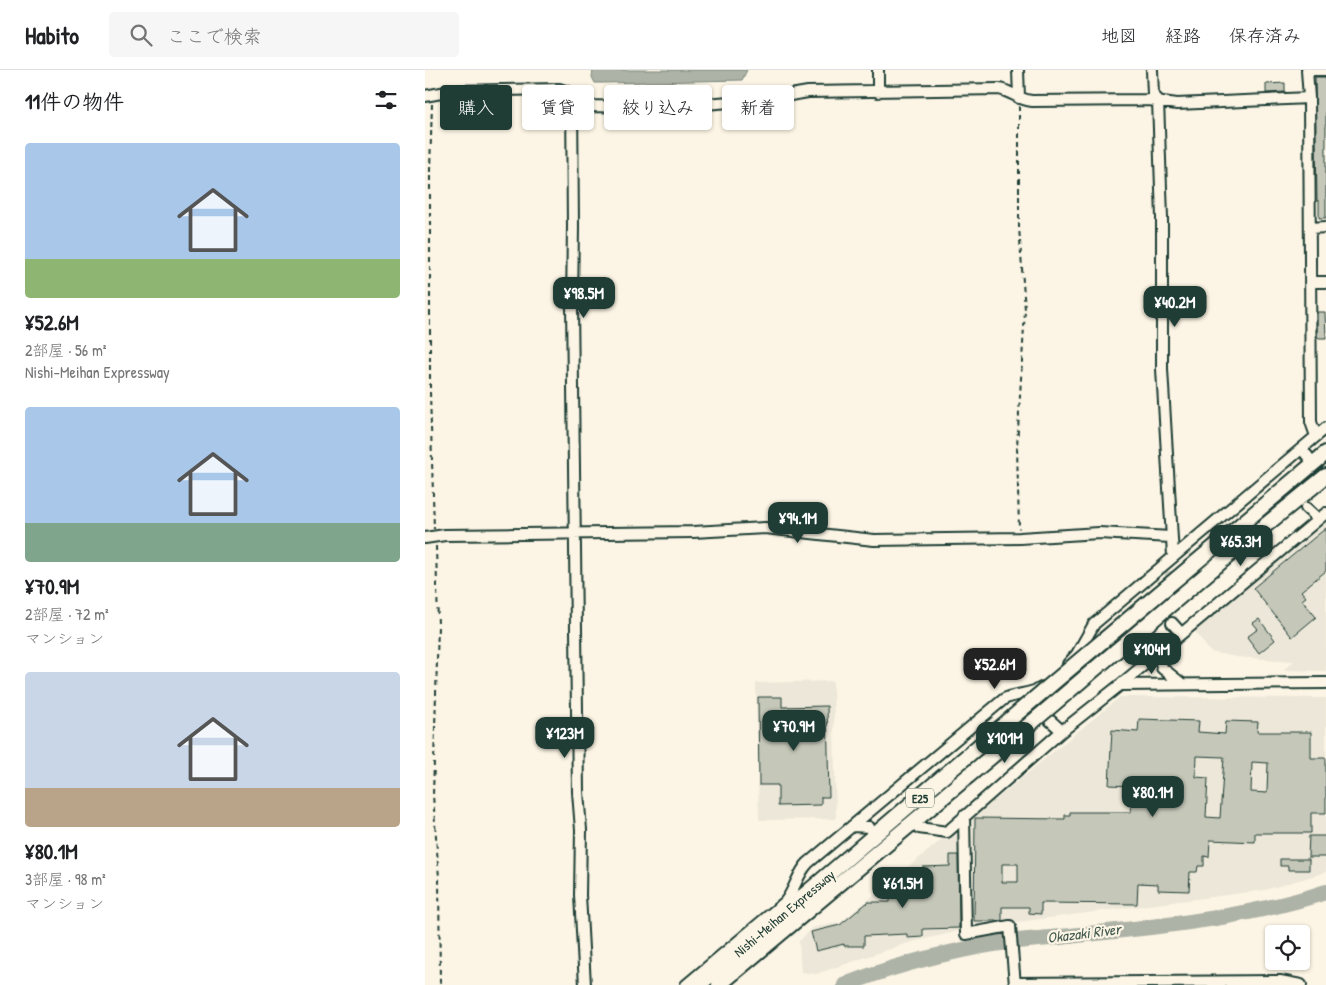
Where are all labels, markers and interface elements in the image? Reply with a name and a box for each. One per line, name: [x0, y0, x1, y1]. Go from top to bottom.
search box: [109, 12, 459, 57]
text: Habito: [25, 19, 79, 51]
icon: search: [127, 21, 155, 49]
text: ここで検索: [167, 23, 262, 49]
text: 地図: [1101, 23, 1137, 48]
text: 経路: [1165, 23, 1201, 48]
text: 保存済み: [1229, 23, 1301, 48]
chip: 購入: [440, 85, 512, 130]
chip: 賃貸: [522, 85, 594, 130]
chip: 絞り込み: [604, 85, 712, 130]
chip: 新着: [722, 85, 794, 130]
icon: filters: [372, 86, 400, 114]
text: 11件の物件: [25, 87, 124, 116]
icon: home: [168, 175, 258, 265]
pin: ¥98.5M: [543, 276, 625, 319]
text: ¥98.5M: [564, 282, 604, 304]
pin: ¥40.2M: [1134, 286, 1216, 328]
text: ¥40.2M: [1154, 291, 1196, 313]
text: ¥52.6M: [25, 308, 79, 337]
text: 2部屋 · 56 m²: [25, 339, 106, 361]
text: Nishi-Meihan Expressway: [25, 361, 170, 383]
icon: home: [168, 439, 258, 529]
pin: ¥94.1M: [757, 502, 839, 544]
text: ¥94.1M: [779, 507, 817, 529]
pin: ¥65.3M: [1200, 524, 1282, 567]
text: ¥65.3M: [1221, 530, 1261, 552]
text: ¥70.9M: [25, 572, 79, 601]
text: 2部屋 · 72 m²: [25, 603, 109, 625]
text: マンション: [25, 627, 104, 649]
pin: ¥104M: [1117, 632, 1187, 675]
text: ¥104M: [1134, 638, 1170, 660]
pin: ¥52.6M: [954, 648, 1036, 690]
text: ¥52.6M: [974, 653, 1016, 675]
icon: home: [168, 704, 258, 794]
pin: ¥70.9M: [753, 710, 835, 752]
text: ¥70.9M: [773, 715, 815, 737]
pin: ¥123M: [530, 716, 600, 759]
text: ¥123M: [546, 722, 584, 744]
pin: ¥101M: [970, 722, 1040, 764]
text: ¥101M: [987, 727, 1023, 749]
pin: ¥80.1M: [1112, 776, 1194, 818]
text: ¥80.1M: [1133, 781, 1173, 803]
road number: E25: [906, 788, 934, 808]
text: ¥80.1M: [25, 837, 78, 866]
street label: Nishi-Meihan Expressway: [729, 865, 839, 962]
pin: ¥61.5M: [862, 866, 944, 909]
text: 3部屋 · 98 m²: [25, 868, 106, 890]
text: ¥61.5M: [883, 872, 923, 894]
text: マンション: [25, 892, 104, 914]
water label: Okazaki River: [1046, 918, 1124, 948]
map controls: [1265, 925, 1310, 970]
button: locate: [1265, 925, 1310, 970]

